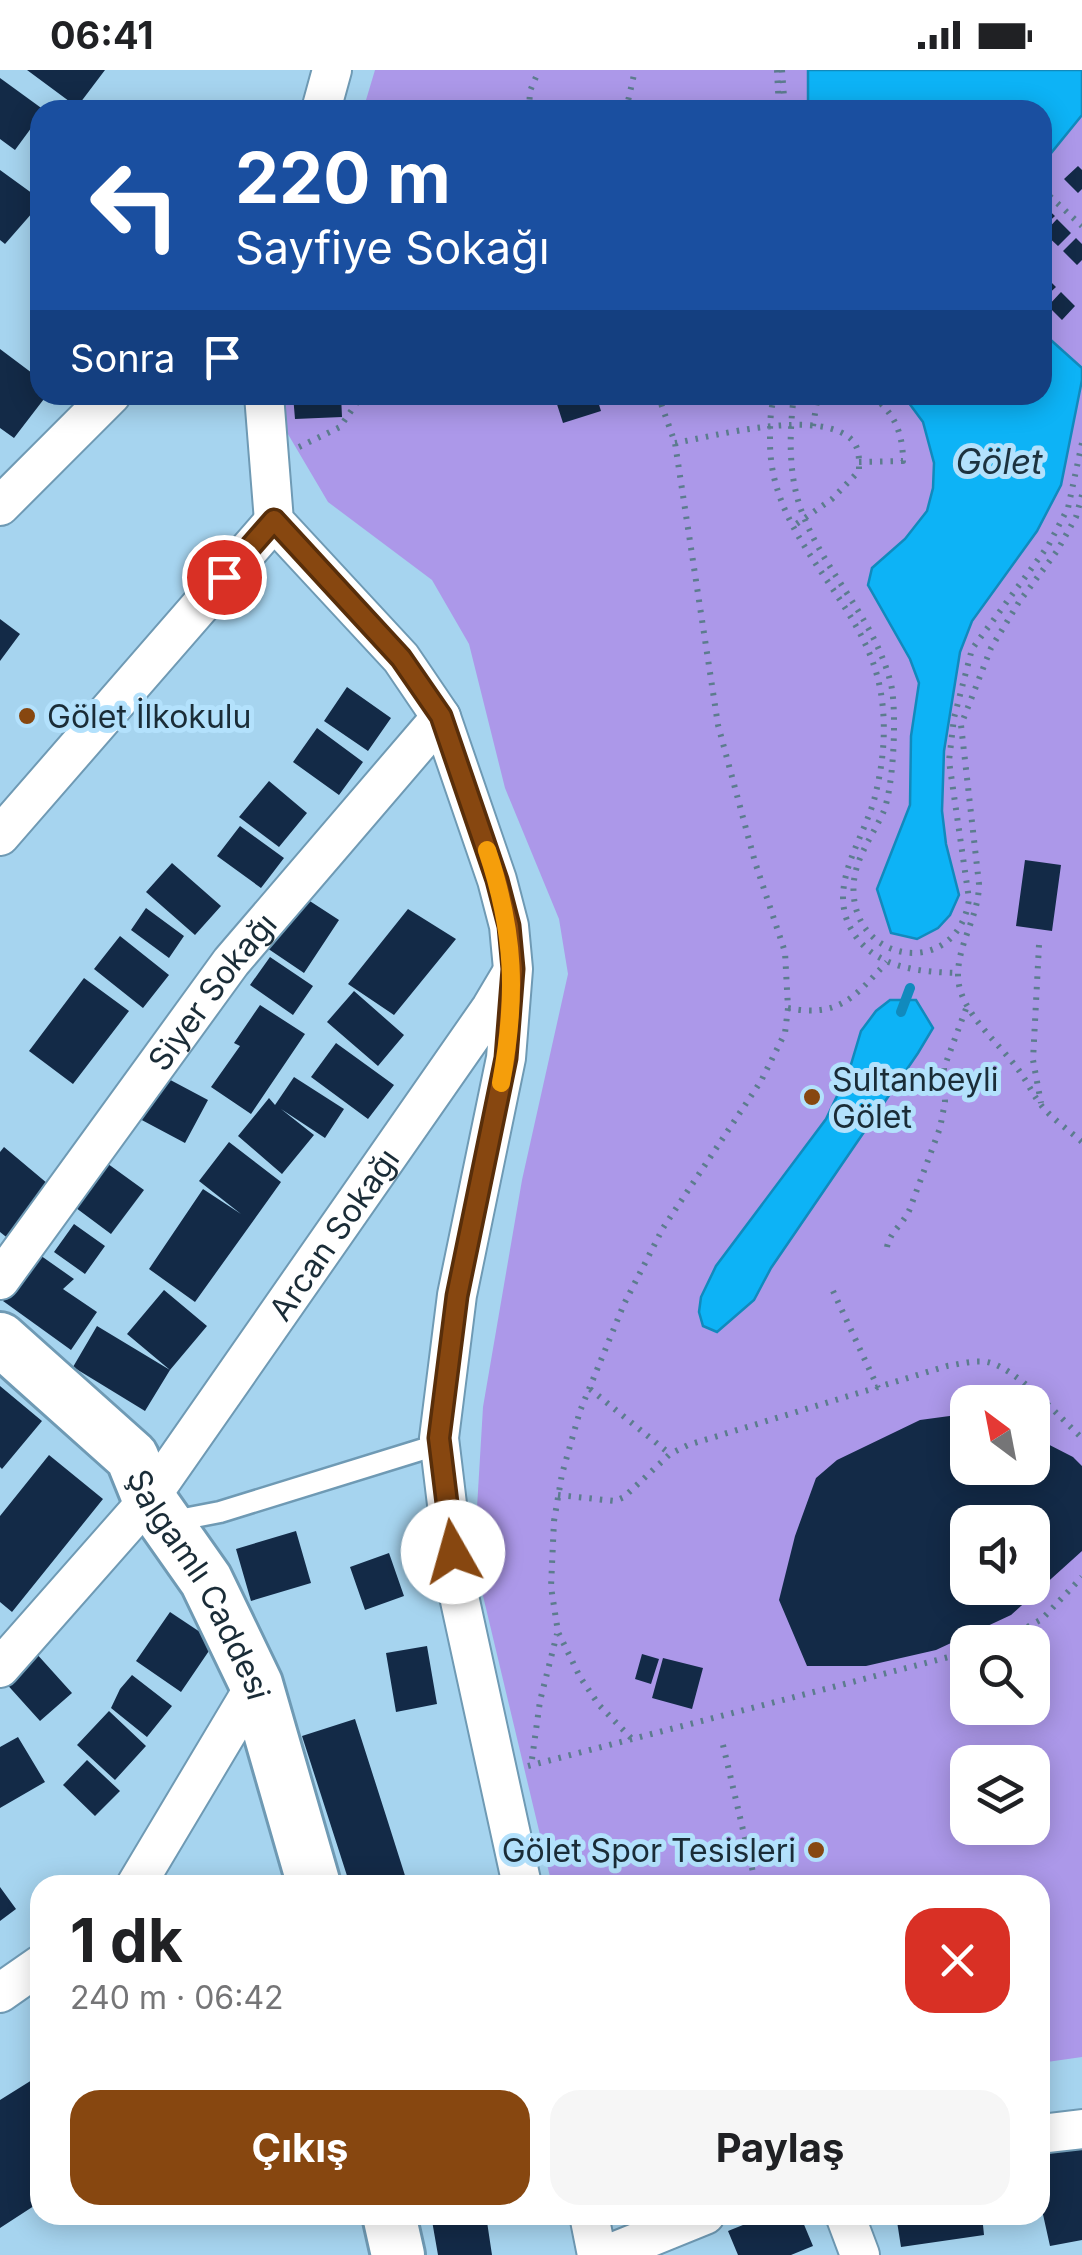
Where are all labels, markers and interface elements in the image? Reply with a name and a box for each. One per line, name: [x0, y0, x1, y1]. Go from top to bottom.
text: 06:41: [50, 12, 154, 58]
text: 220 m: [235, 135, 451, 220]
icon: left: [70, 140, 200, 270]
text: Sayfiye Sokağı: [235, 220, 550, 275]
icon: arrive: [195, 330, 250, 385]
text: Sonra: [70, 335, 175, 381]
water label: Gölet: [955, 440, 1043, 482]
pin: [182, 535, 267, 620]
icon: arrive: [197, 550, 252, 605]
place label: Gölet İlkokulu: [47, 697, 251, 736]
marker: Gölet İlkokulu: [16, 705, 38, 727]
street label: Siyer Sokağı: [139, 905, 284, 1078]
place label: Sultanbeyli Gölet: [832, 1060, 998, 1136]
marker: Sultanbeyli Gölet: [801, 1086, 823, 1108]
street label: Arcan Sokağı: [260, 1141, 407, 1328]
north arrow: [950, 1385, 1050, 1485]
map controls: [950, 1385, 1050, 1845]
street label: Şalgamlı Caddesi: [119, 1463, 279, 1704]
position arrow: [401, 1500, 505, 1604]
button: sound: [950, 1505, 1050, 1605]
button: search: [950, 1625, 1050, 1725]
button: layers: [950, 1745, 1050, 1845]
place label: Gölet Spor Tesisleri: [502, 1831, 796, 1870]
marker: Gölet Spor Tesisleri: [805, 1839, 827, 1861]
text: 1 dk: [70, 1904, 183, 1976]
button: close: [905, 1908, 1010, 2013]
text: 240 m · 06:42: [70, 1978, 284, 2017]
button: Çıkış: [70, 2090, 530, 2205]
button: Paylaş: [550, 2090, 1010, 2205]

